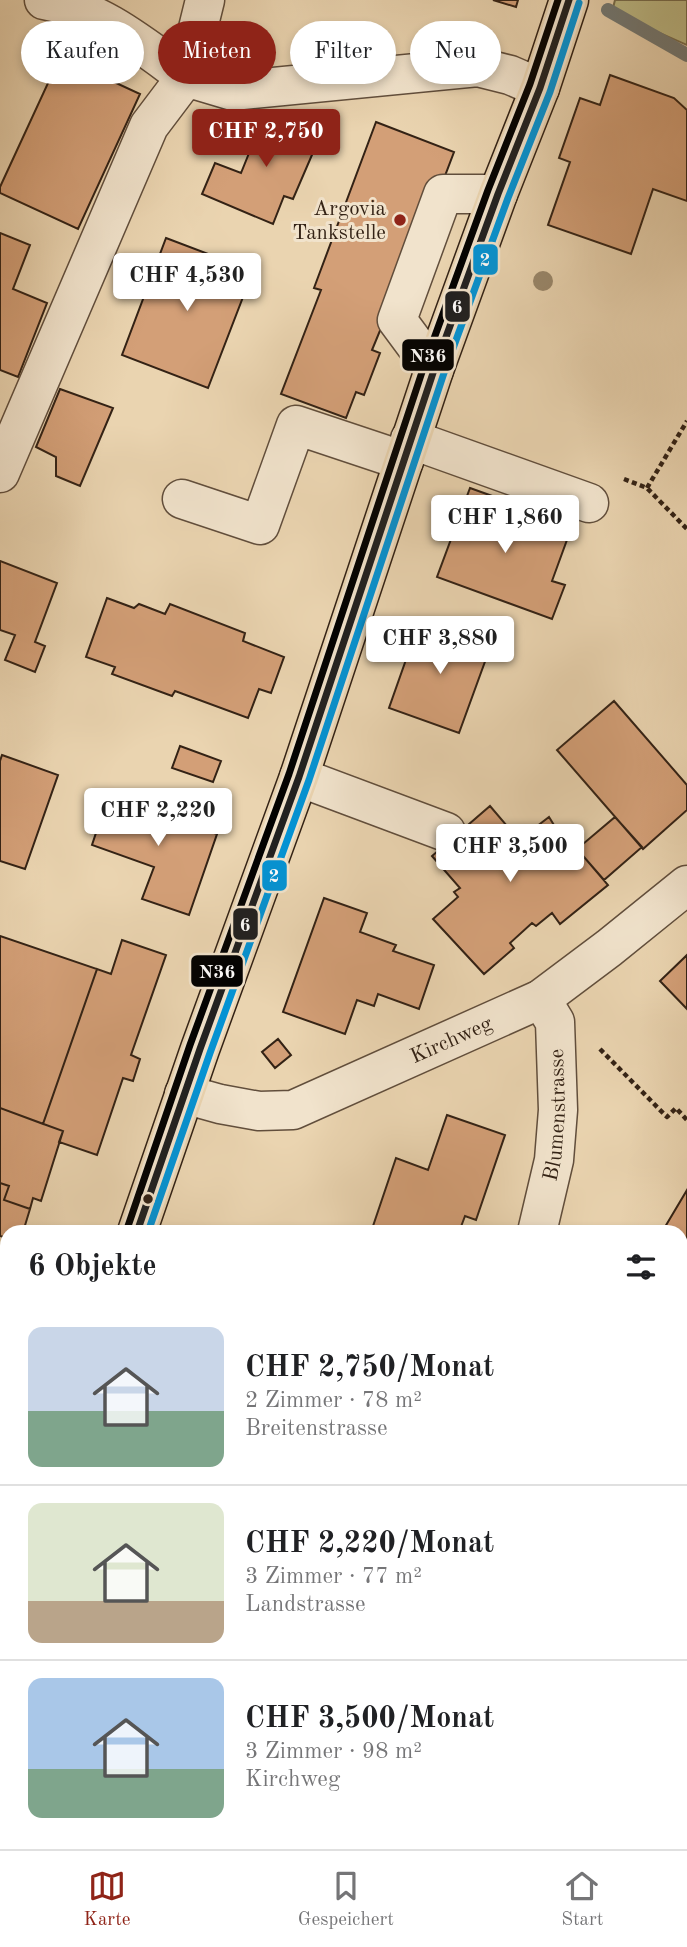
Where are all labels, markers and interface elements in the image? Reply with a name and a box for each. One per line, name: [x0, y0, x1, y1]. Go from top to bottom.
chip: Kaufen: [21, 21, 144, 84]
chip: Mieten: [158, 21, 276, 84]
chip: Filter: [290, 21, 396, 84]
chip: Neu: [410, 21, 501, 84]
pin: CHF 2,750: [186, 110, 346, 169]
text: CHF 2,750: [208, 120, 324, 143]
place label: Argovia Tankstelle: [292, 199, 386, 244]
marker: Argovia Tankstelle: [392, 212, 408, 228]
line badge: 2: [472, 243, 499, 276]
text: 2: [479, 252, 491, 271]
pin: CHF 4,530: [107, 254, 267, 313]
text: CHF 4,530: [129, 264, 245, 287]
line badge: 6: [444, 290, 471, 323]
text: 6: [451, 299, 463, 318]
line badge: N36: [401, 338, 455, 372]
text: N36: [410, 348, 446, 367]
pin: CHF 1,860: [425, 496, 585, 555]
text: CHF 1,860: [447, 506, 563, 529]
pin: CHF 3,880: [360, 616, 520, 676]
text: CHF 3,880: [382, 627, 498, 650]
pin: CHF 2,220: [78, 788, 238, 848]
text: CHF 2,220: [100, 799, 216, 822]
pin: CHF 3,500: [430, 824, 590, 884]
text: CHF 3,500: [452, 835, 568, 858]
line badge: 2: [261, 859, 288, 892]
text: 2: [268, 868, 280, 887]
line badge: 6: [232, 907, 259, 941]
text: 6: [239, 917, 251, 936]
line badge: N36: [190, 954, 244, 988]
text: N36: [199, 964, 235, 983]
street label: Kirchweg: [407, 1013, 496, 1068]
street label: Blumenstrasse: [540, 1049, 570, 1183]
unlabelled marker: [141, 1192, 155, 1206]
icon: filters: [622, 1248, 660, 1286]
text: 6 Objekte: [28, 1252, 157, 1282]
text: CHF 2,750/Monat: [245, 1353, 494, 1383]
icon: home: [84, 1355, 168, 1439]
text: 2 Zimmer · 78 m²: [245, 1389, 422, 1412]
text: Breitenstrasse: [245, 1417, 388, 1440]
text: CHF 2,220/Monat: [245, 1529, 494, 1559]
icon: home: [84, 1531, 168, 1615]
text: 3 Zimmer · 77 m²: [245, 1565, 422, 1588]
text: Landstrasse: [245, 1593, 366, 1616]
text: CHF 3,500/Monat: [245, 1704, 494, 1734]
icon: home: [84, 1706, 168, 1790]
text: 3 Zimmer · 98 m²: [245, 1740, 422, 1763]
text: Kirchweg: [245, 1768, 340, 1791]
tab: Karte: [84, 1867, 131, 1932]
tab: Gespeichert: [298, 1867, 394, 1932]
tab: Start: [561, 1867, 603, 1932]

